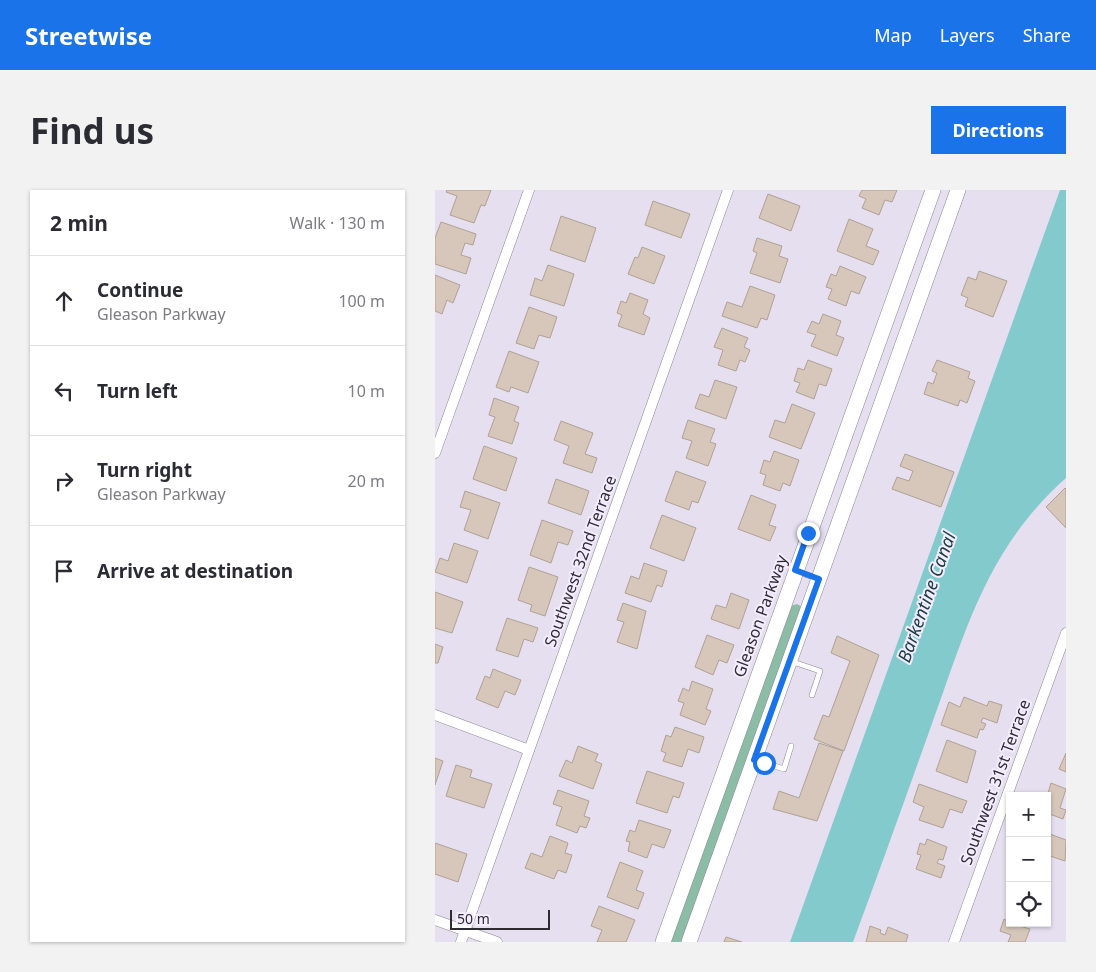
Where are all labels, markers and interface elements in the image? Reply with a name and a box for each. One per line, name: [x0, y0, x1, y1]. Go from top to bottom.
text: Streetwise: [25, 19, 152, 52]
text: Map: [874, 23, 912, 47]
text: Layers: [940, 23, 995, 47]
text: Share: [1023, 23, 1071, 47]
button: Directions: [931, 106, 1066, 154]
text: Find us: [30, 107, 154, 154]
text: 2 min: [50, 209, 108, 237]
text: Walk · 130 m: [290, 212, 385, 234]
text: Continue: [97, 277, 183, 303]
icon: ahead: [50, 287, 78, 315]
text: 100 m: [338, 290, 385, 312]
text: Gleason Parkway: [97, 303, 226, 325]
icon: left: [50, 377, 78, 405]
text: Turn left: [97, 378, 178, 404]
text: 10 m: [348, 380, 385, 402]
text: Turn right: [97, 457, 192, 483]
icon: right: [50, 467, 78, 495]
text: 20 m: [348, 470, 385, 492]
street label: Southwest 32nd Terrace: [539, 472, 621, 650]
text: Gleason Parkway: [97, 483, 226, 505]
route end: [797, 522, 820, 545]
water label: Barkentine Canal: [891, 528, 961, 665]
street label: Gleason Parkway: [728, 551, 793, 680]
icon: arrive: [50, 557, 78, 585]
text: Arrive at destination: [97, 558, 293, 584]
street label: Southwest 31st Terrace: [955, 696, 1035, 868]
route start: [753, 752, 776, 775]
map controls: [1006, 792, 1051, 927]
button: +: [1006, 792, 1051, 837]
button: −: [1006, 837, 1051, 882]
button: locate: [1006, 882, 1051, 927]
scale bar: [450, 907, 550, 930]
text: 50 m: [457, 909, 490, 928]

